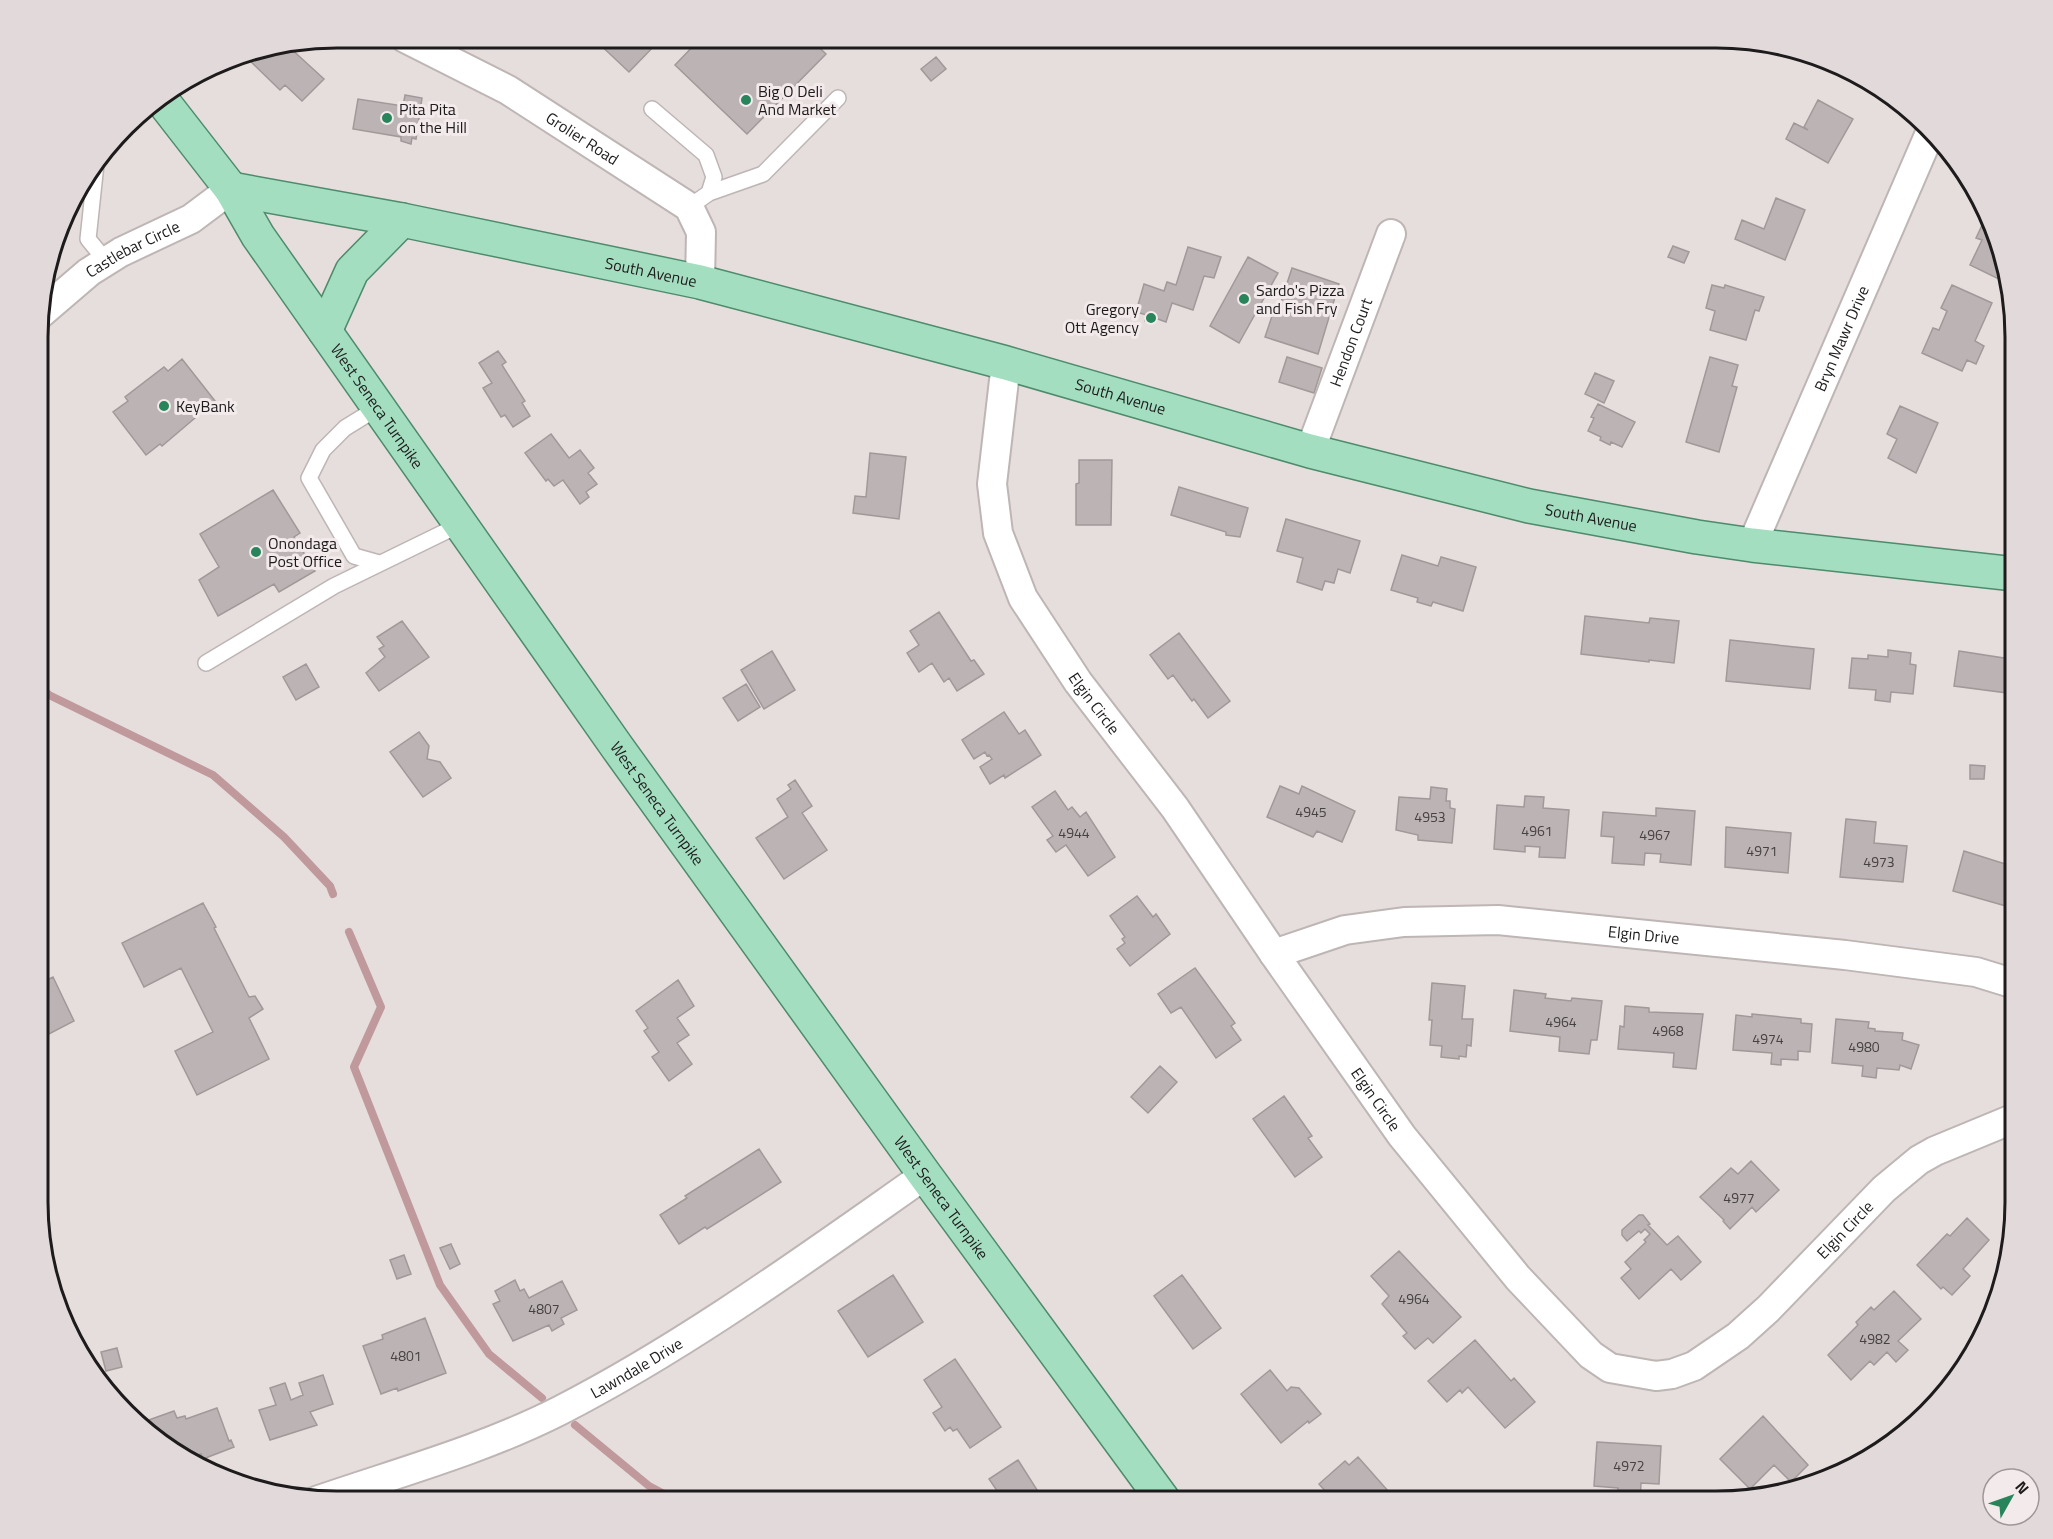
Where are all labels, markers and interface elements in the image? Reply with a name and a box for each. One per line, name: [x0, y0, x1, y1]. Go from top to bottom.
place label: Big O Deli And Market: [758, 79, 837, 121]
marker: Big O Deli And Market: [739, 93, 753, 107]
place label: Pita Pita on the Hill: [399, 97, 467, 139]
street label: Grolier Road: [541, 106, 624, 171]
marker: Pita Pita on the Hill: [380, 111, 394, 125]
street label: Castlebar Circle: [81, 214, 184, 283]
street label: South Avenue: [603, 251, 699, 293]
place label: Sardo's Pizza and Fish Fry: [1256, 278, 1344, 320]
street label: Bryn Mawr Drive: [1808, 282, 1875, 395]
marker: Sardo's Pizza and Fish Fry: [1237, 292, 1251, 306]
street label: Hendon Court: [1323, 294, 1378, 390]
place label: Gregory Ott Agency: [1065, 297, 1139, 339]
marker: Gregory Ott Agency: [1144, 311, 1158, 325]
street label: West Seneca Turnpike: [325, 339, 430, 473]
street label: South Avenue: [1072, 372, 1169, 421]
place label: KeyBank: [176, 394, 235, 418]
marker: KeyBank: [157, 399, 171, 413]
street label: South Avenue: [1543, 497, 1639, 538]
place label: Onondaga Post Office: [268, 531, 342, 573]
marker: Onondaga Post Office: [249, 545, 263, 559]
street label: Elgin Circle: [1063, 667, 1126, 739]
street label: West Seneca Turnpike: [605, 736, 710, 870]
house number: 4945: [1295, 801, 1327, 822]
house number: 4953: [1414, 806, 1446, 827]
house number: 4961: [1521, 820, 1553, 841]
house number: 4944: [1058, 822, 1090, 843]
house number: 4967: [1639, 824, 1671, 845]
house number: 4971: [1746, 840, 1778, 861]
house number: 4973: [1863, 851, 1895, 872]
street label: Elgin Drive: [1607, 919, 1681, 950]
house number: 4964: [1545, 1011, 1577, 1032]
house number: 4968: [1652, 1020, 1684, 1041]
house number: 4974: [1752, 1028, 1784, 1049]
house number: 4980: [1848, 1036, 1880, 1057]
street label: Elgin Circle: [1345, 1062, 1407, 1136]
street label: West Seneca Turnpike: [888, 1131, 995, 1264]
house number: 4977: [1723, 1187, 1755, 1208]
street label: Elgin Circle: [1811, 1195, 1879, 1264]
house number: 4964: [1398, 1288, 1430, 1309]
house number: 4807: [528, 1298, 560, 1319]
house number: 4982: [1859, 1328, 1891, 1349]
street label: Lawndale Drive: [586, 1331, 687, 1404]
house number: 4801: [390, 1345, 422, 1366]
house number: 4972: [1613, 1455, 1645, 1476]
north arrow: [1981, 1467, 2041, 1527]
text: N: [2010, 1475, 2035, 1499]

